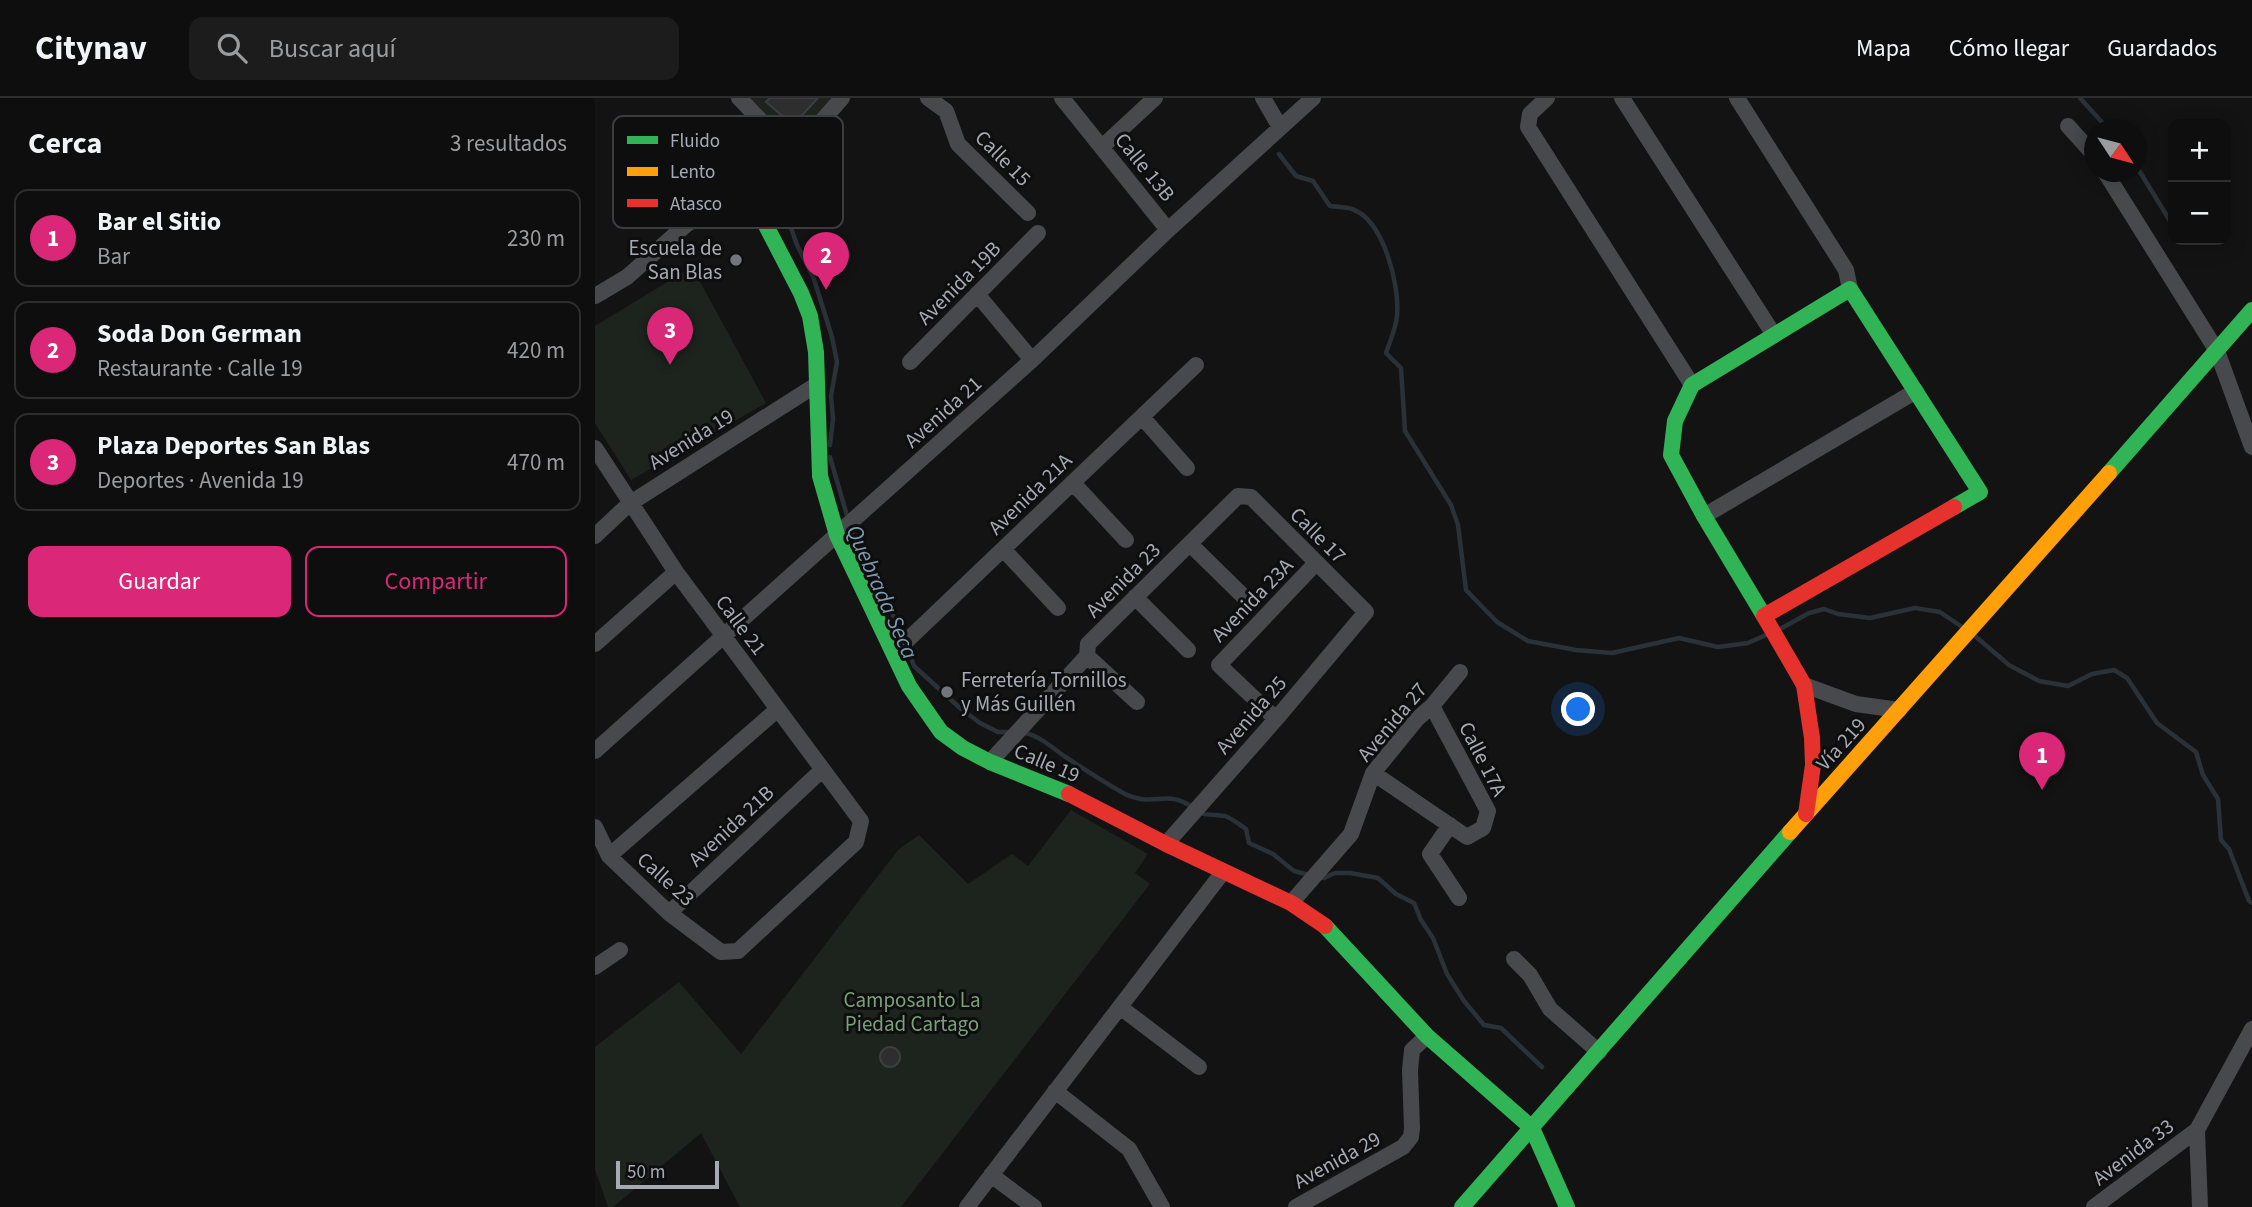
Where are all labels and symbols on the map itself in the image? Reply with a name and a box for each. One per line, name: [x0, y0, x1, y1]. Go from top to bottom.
legend: [613, 116, 843, 228]
north arrow: [2084, 119, 2147, 182]
street label: Calle 15: [968, 123, 1038, 193]
street label: Calle 13B: [1108, 126, 1182, 208]
text: Fluido: [670, 128, 720, 155]
text: Lento: [670, 159, 715, 186]
text: Atasco: [670, 191, 722, 218]
pin: 2: [803, 232, 849, 290]
place label: Escuela de San Blas: [629, 233, 722, 287]
street label: Avenida 19B: [910, 234, 1008, 332]
marker: Escuela de San Blas: [728, 252, 744, 268]
pin: 3: [647, 307, 693, 365]
street label: Avenida 21: [898, 369, 988, 455]
street label: Avenida 19: [643, 401, 739, 477]
street label: Avenida 21A: [981, 446, 1079, 542]
street label: Calle 17: [1283, 500, 1353, 570]
water label: Quebrada Seca: [838, 520, 926, 664]
street label: Avenida 23: [1079, 536, 1167, 624]
street label: Avenida 23A: [1204, 551, 1300, 649]
street label: Calle 21: [708, 589, 774, 661]
place label: Ferretería Tornillos y Más Guillén: [961, 665, 1127, 719]
street label: Avenida 25: [1208, 669, 1294, 761]
street label: Avenida 27: [1350, 676, 1434, 768]
marker: Ferretería Tornillos y Más Guillén: [939, 684, 955, 700]
your location: [1561, 692, 1595, 726]
street label: Vía 219: [1809, 711, 1873, 777]
street label: Calle 17A: [1451, 716, 1515, 802]
pin: 1: [2019, 732, 2065, 790]
street label: Calle 19: [1009, 736, 1085, 790]
street label: Avenida 21B: [681, 778, 781, 874]
street label: Calle 23: [630, 845, 702, 913]
park label: Camposanto La Piedad Cartago: [843, 985, 981, 1039]
street label: Avenida 33: [2086, 1111, 2180, 1193]
street label: Avenida 29: [1288, 1124, 1386, 1196]
scale bar: [616, 1158, 719, 1190]

